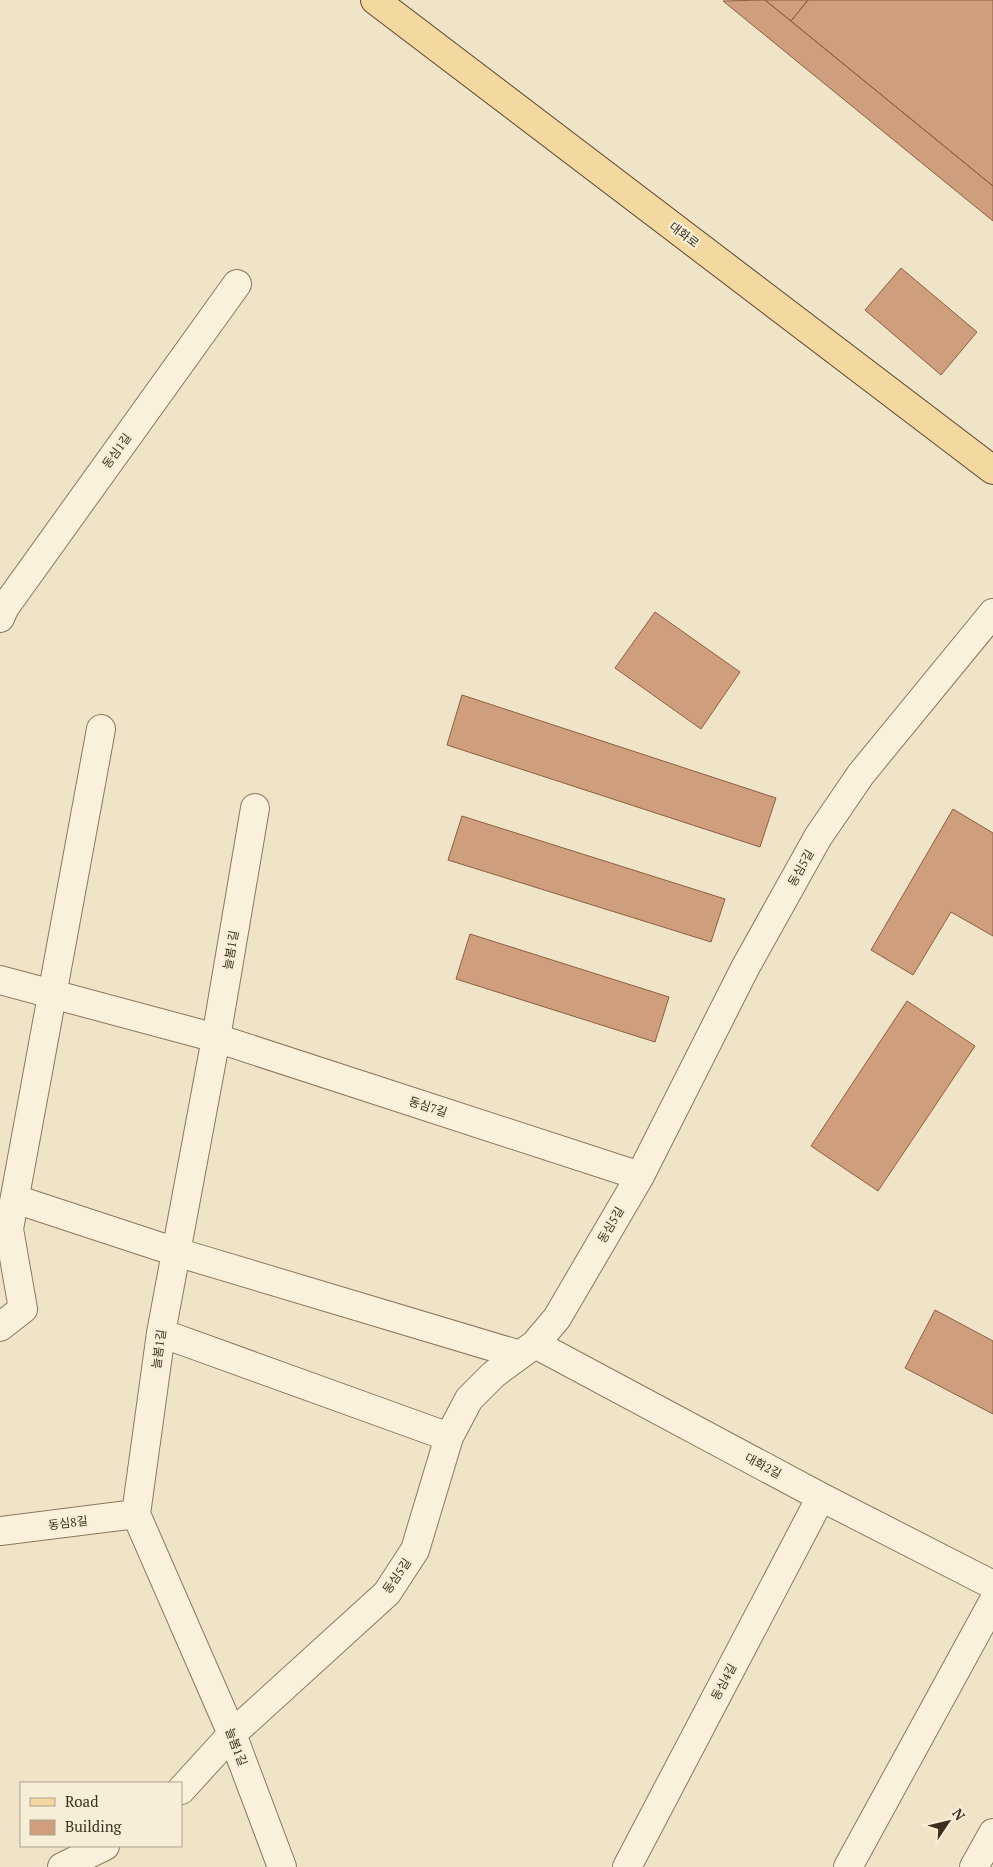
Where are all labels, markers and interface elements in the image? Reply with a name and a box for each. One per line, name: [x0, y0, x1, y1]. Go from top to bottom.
street label: 대화로: [667, 219, 702, 251]
street label: 동심1길: [99, 430, 134, 471]
street label: 동심5길: [784, 847, 817, 889]
street label: 늘봄1길: [220, 929, 241, 971]
street label: 동심7길: [407, 1093, 449, 1120]
street label: 동심5길: [594, 1204, 627, 1246]
street label: 늘봄1길: [148, 1328, 169, 1370]
street label: 대화2길: [742, 1450, 784, 1481]
street label: 동심8길: [47, 1513, 88, 1532]
street label: 동심5길: [379, 1555, 414, 1596]
street label: 동심4길: [708, 1661, 739, 1703]
street label: 늘봄1길: [222, 1726, 251, 1768]
legend: [20, 1782, 182, 1847]
text: Road: [65, 1791, 98, 1811]
north arrow: [923, 1797, 973, 1847]
text: N: [948, 1804, 970, 1824]
text: Building: [65, 1816, 123, 1836]

